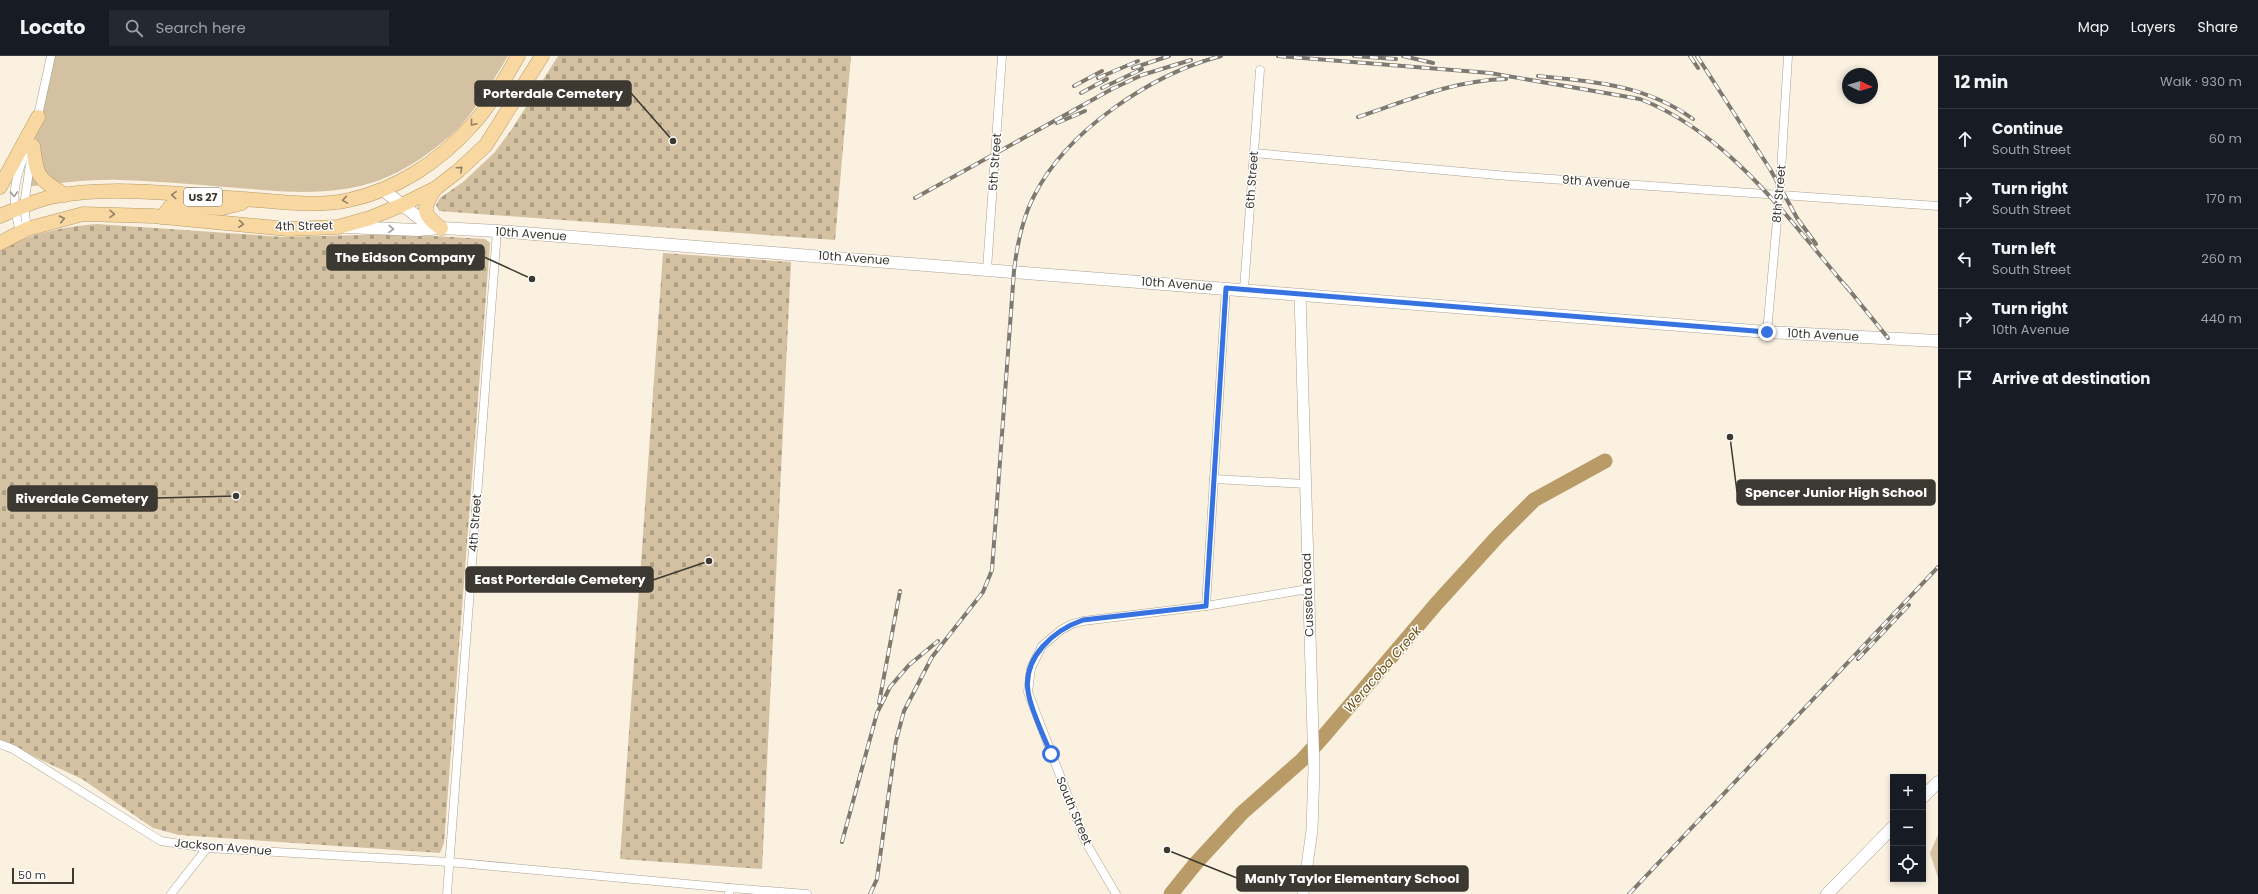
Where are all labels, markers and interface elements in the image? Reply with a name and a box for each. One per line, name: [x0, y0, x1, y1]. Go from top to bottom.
search box: [109, 10, 389, 46]
text: Locato: [20, 14, 85, 41]
icon: search: [123, 17, 145, 39]
text: Search here: [155, 17, 246, 38]
text: Map: [2078, 17, 2109, 37]
text: Layers: [2131, 17, 2175, 37]
text: Share: [2197, 17, 2238, 37]
north arrow: [1842, 68, 1878, 104]
text: 12 min: [1954, 70, 2008, 94]
text: Walk · 930 m: [2160, 72, 2242, 91]
callout: Porterdale Cemetery: [475, 81, 631, 106]
text: Porterdale Cemetery: [483, 84, 624, 103]
text: Continue: [1992, 118, 2063, 139]
one-way arrow: [471, 119, 478, 126]
icon: ahead: [1954, 128, 1976, 150]
text: 60 m: [2209, 129, 2242, 148]
street label: 5th Street: [984, 132, 1005, 191]
text: South Street: [1992, 140, 2071, 159]
street label: 6th Street: [1241, 150, 1262, 209]
street label: 8th Street: [1768, 164, 1789, 224]
one-way arrow: [456, 166, 463, 173]
street label: 9th Avenue: [1562, 171, 1630, 192]
text: Turn right: [1992, 178, 2068, 199]
road number: US 27: [184, 188, 222, 206]
icon: right: [1954, 188, 1976, 210]
text: 170 m: [2206, 189, 2242, 208]
one-way arrow: [171, 190, 177, 199]
one-way arrow: [10, 191, 18, 197]
one-way arrow: [342, 196, 348, 204]
text: South Street: [1992, 200, 2071, 219]
one-way arrow: [109, 210, 115, 218]
one-way arrow: [59, 215, 65, 223]
street label: 4th Street: [275, 216, 333, 235]
one-way arrow: [238, 219, 244, 228]
street label: 10th Avenue: [495, 223, 567, 244]
one-way arrow: [388, 224, 394, 233]
text: Turn left: [1992, 238, 2056, 259]
callout: The Eidson Company: [327, 245, 484, 270]
street label: 10th Avenue: [818, 247, 890, 268]
text: The Eidson Company: [335, 248, 476, 267]
icon: left: [1954, 248, 1976, 270]
text: 260 m: [2201, 249, 2242, 268]
text: South Street: [1992, 260, 2071, 279]
street label: 10th Avenue: [1141, 273, 1213, 294]
text: Turn right: [1992, 298, 2068, 319]
icon: right: [1954, 308, 1976, 330]
text: 440 m: [2201, 309, 2242, 328]
text: 10th Avenue: [1992, 320, 2070, 339]
route end: [1758, 323, 1776, 341]
street label: 10th Avenue: [1787, 324, 1859, 345]
icon: arrive: [1954, 368, 1976, 390]
text: Arrive at destination: [1992, 368, 2150, 389]
callout: Spencer Junior High School: [1737, 480, 1935, 505]
text: Spencer Junior High School: [1745, 483, 1927, 502]
callout: Riverdale Cemetery: [8, 486, 157, 511]
text: Riverdale Cemetery: [15, 489, 149, 508]
street label: 4th Street: [464, 493, 485, 552]
street label: Cusseta Road: [1298, 553, 1317, 637]
callout: East Porterdale Cemetery: [466, 567, 653, 592]
text: East Porterdale Cemetery: [475, 570, 646, 589]
water label: Weracoba Creek: [1339, 621, 1426, 717]
route start: [1042, 745, 1060, 763]
street label: South Street: [1052, 774, 1097, 848]
map controls: [1890, 774, 1926, 882]
button: +: [1890, 774, 1926, 810]
button: −: [1890, 810, 1926, 846]
street label: Jackson Avenue: [174, 834, 273, 859]
button: locate: [1890, 846, 1926, 882]
scale bar: [12, 866, 74, 885]
callout: Manly Taylor Elementary School: [1237, 866, 1468, 891]
text: 50 m: [18, 867, 46, 883]
text: Manly Taylor Elementary School: [1245, 869, 1459, 888]

